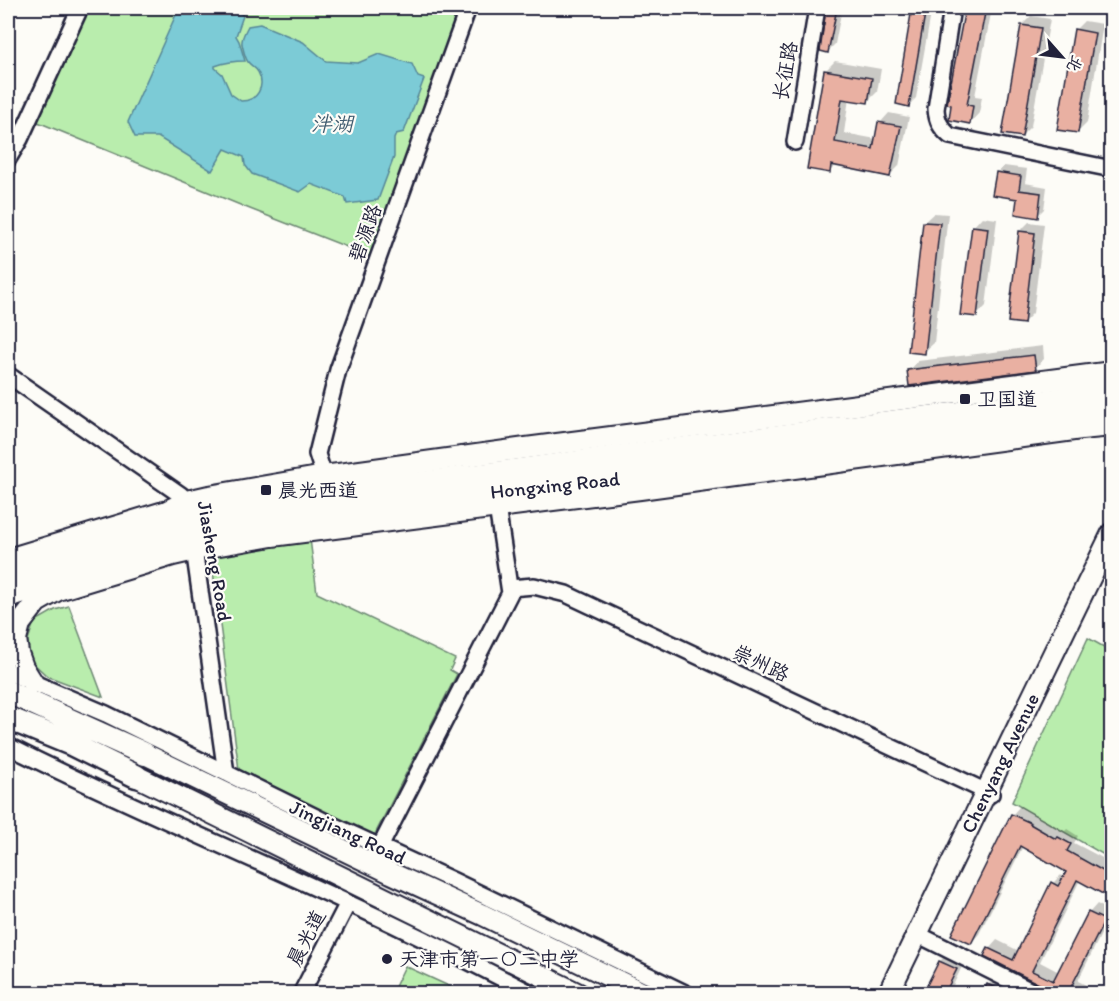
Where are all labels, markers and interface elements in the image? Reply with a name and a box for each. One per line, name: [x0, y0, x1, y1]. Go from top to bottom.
north arrow: [1032, 27, 1092, 87]
street label: 长征路: [768, 38, 802, 103]
text: 北: [1063, 52, 1087, 75]
water label: 泮湖: [311, 111, 355, 136]
street label: 碧源路: [343, 200, 387, 265]
place label: 卫国道: [977, 387, 1037, 411]
marker: 卫国道: [958, 392, 972, 406]
street label: Hongxing Road: [489, 466, 621, 504]
place label: 晨光西道: [278, 478, 358, 502]
marker: 晨光西道: [259, 483, 273, 497]
street label: Jiasheng Road: [193, 499, 237, 624]
street label: 崇州路: [729, 639, 794, 687]
street label: Chenyang Avenue: [956, 689, 1044, 837]
street label: Jingjiang Road: [286, 795, 410, 869]
street label: 晨光道: [282, 906, 330, 970]
place label: 天津市第一〇二中学: [399, 947, 579, 971]
marker: 天津市第一〇二中学: [380, 952, 394, 966]

